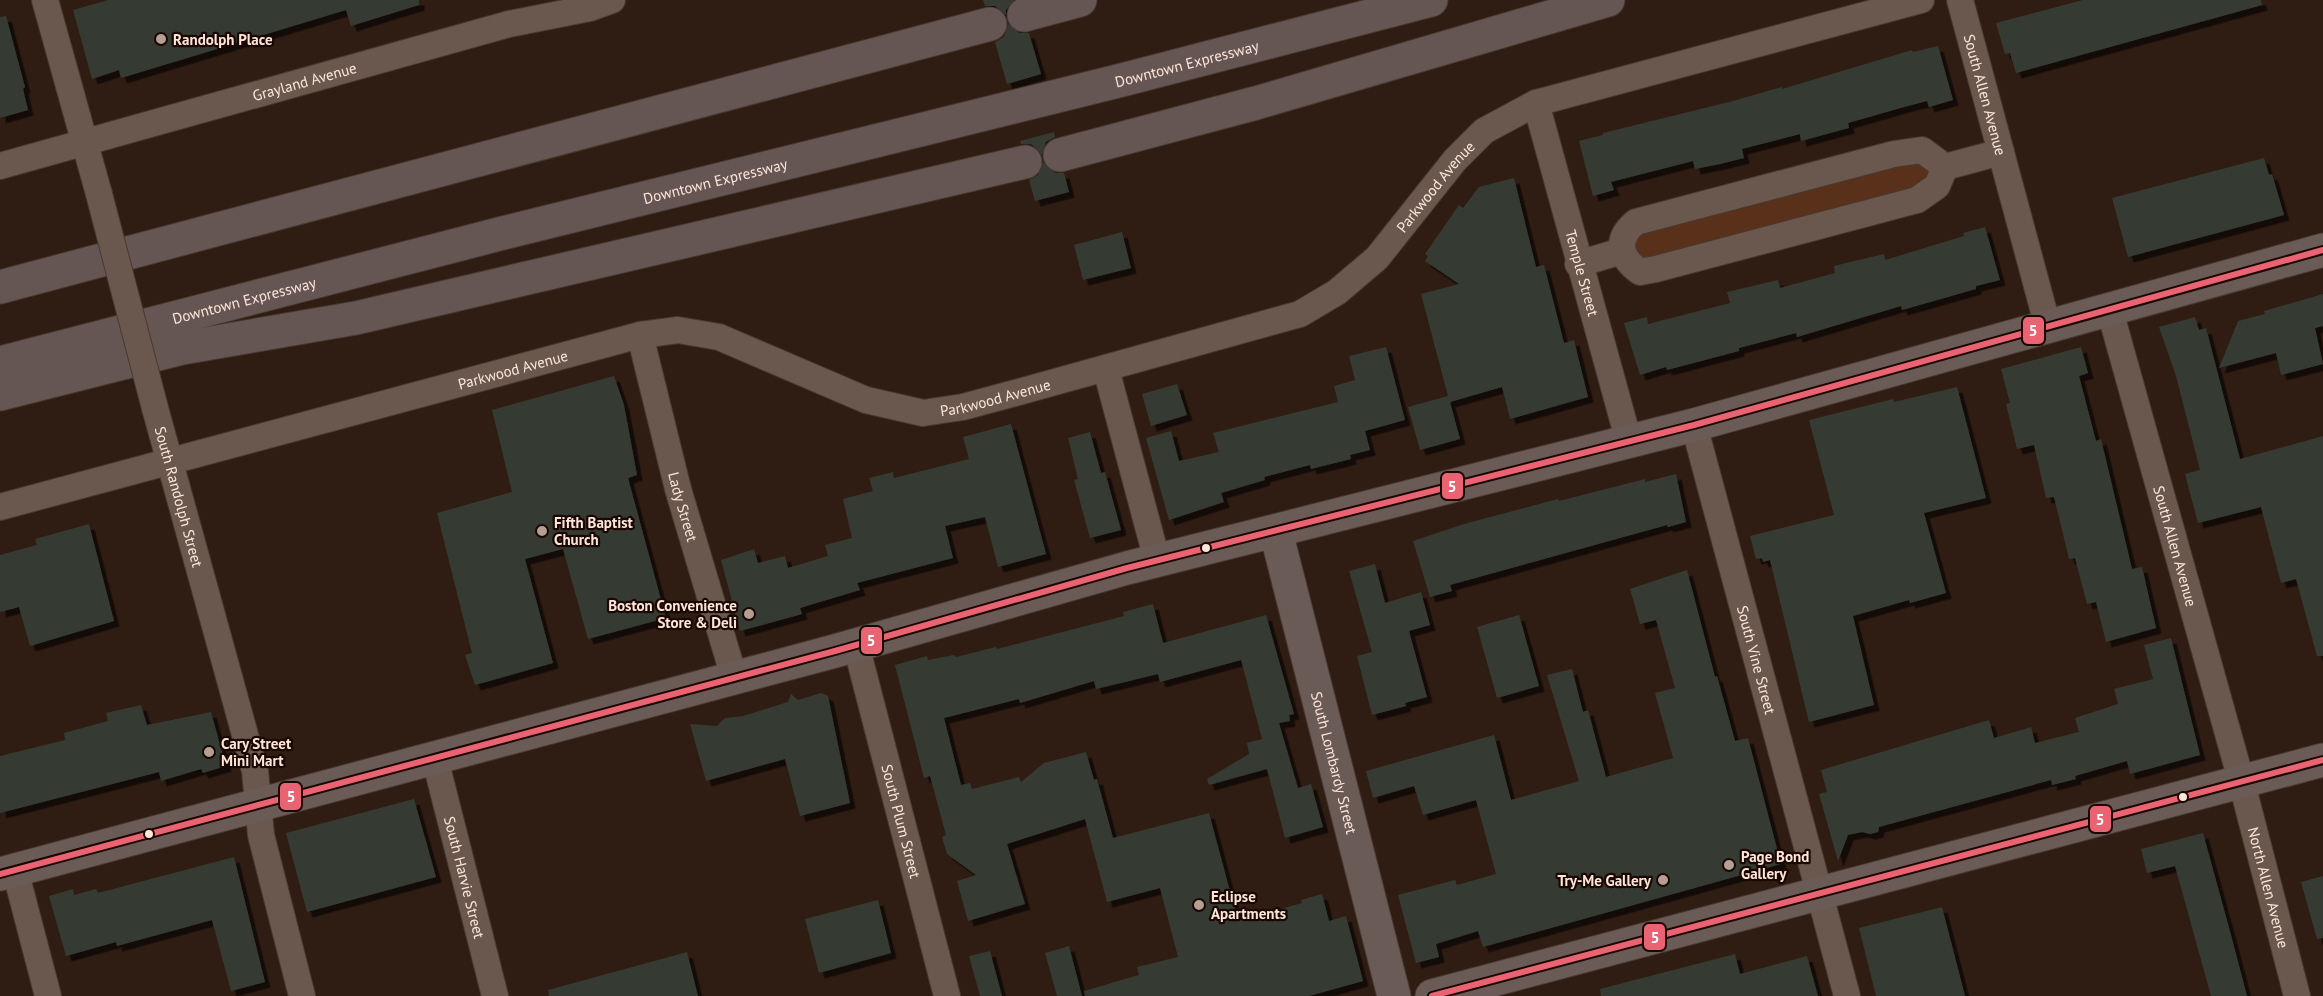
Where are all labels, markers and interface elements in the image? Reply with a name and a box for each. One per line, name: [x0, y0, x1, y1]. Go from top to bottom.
place label: Randolph Place: [173, 30, 273, 49]
marker: Randolph Place: [154, 32, 168, 46]
street label: South Allen Avenue: [1960, 32, 2011, 157]
street label: Downtown Expressway: [1113, 36, 1261, 91]
street label: Grayland Avenue: [250, 58, 359, 105]
street label: Parkwood Avenue: [1392, 137, 1478, 236]
street label: Downtown Expressway: [641, 154, 789, 208]
street label: Temple Street: [1562, 227, 1603, 318]
street label: Downtown Expressway: [170, 272, 318, 328]
line badge: 5: [2022, 316, 2045, 345]
text: 5: [2028, 320, 2038, 340]
street label: Parkwood Avenue: [456, 345, 570, 393]
street label: Parkwood Avenue: [939, 374, 1052, 420]
street label: South Randolph Street: [151, 424, 208, 569]
street label: Lady Street: [665, 470, 703, 544]
line badge: 5: [1441, 472, 1464, 500]
text: 5: [1447, 476, 1457, 496]
street label: South Allen Avenue: [2150, 483, 2202, 609]
place label: Fifth Baptist Church: [554, 513, 634, 549]
marker: Fifth Baptist Church: [535, 524, 549, 538]
unlabelled marker: [1200, 542, 1212, 554]
place label: Boston Convenience Store & Deli: [608, 596, 737, 632]
street label: South Vine Street: [1733, 603, 1781, 716]
marker: Boston Convenience Store & Deli: [742, 607, 756, 621]
line badge: 5: [860, 626, 883, 655]
text: 5: [866, 630, 876, 650]
street label: South Lombardy Street: [1307, 690, 1362, 836]
place label: Cary Street Mini Mart: [221, 734, 292, 770]
marker: Cary Street Mini Mart: [202, 745, 216, 759]
street label: South Plum Street: [878, 762, 926, 880]
line badge: 5: [279, 782, 302, 811]
text: 5: [286, 786, 296, 806]
unlabelled marker: [2177, 791, 2189, 803]
line badge: 5: [2089, 805, 2112, 833]
text: 5: [2095, 809, 2105, 829]
street label: South Harvie Street: [440, 814, 490, 940]
street label: North Allen Avenue: [2244, 825, 2294, 950]
unlabelled marker: [143, 828, 155, 840]
place label: Page Bond Gallery: [1741, 847, 1809, 883]
marker: Page Bond Gallery: [1722, 858, 1736, 872]
place label: Try-Me Gallery: [1558, 871, 1652, 890]
marker: Try-Me Gallery: [1656, 873, 1670, 887]
place label: Eclipse Apartments: [1211, 887, 1286, 923]
marker: Eclipse Apartments: [1192, 898, 1206, 912]
line badge: 5: [1643, 923, 1666, 951]
text: 5: [1650, 927, 1660, 947]

